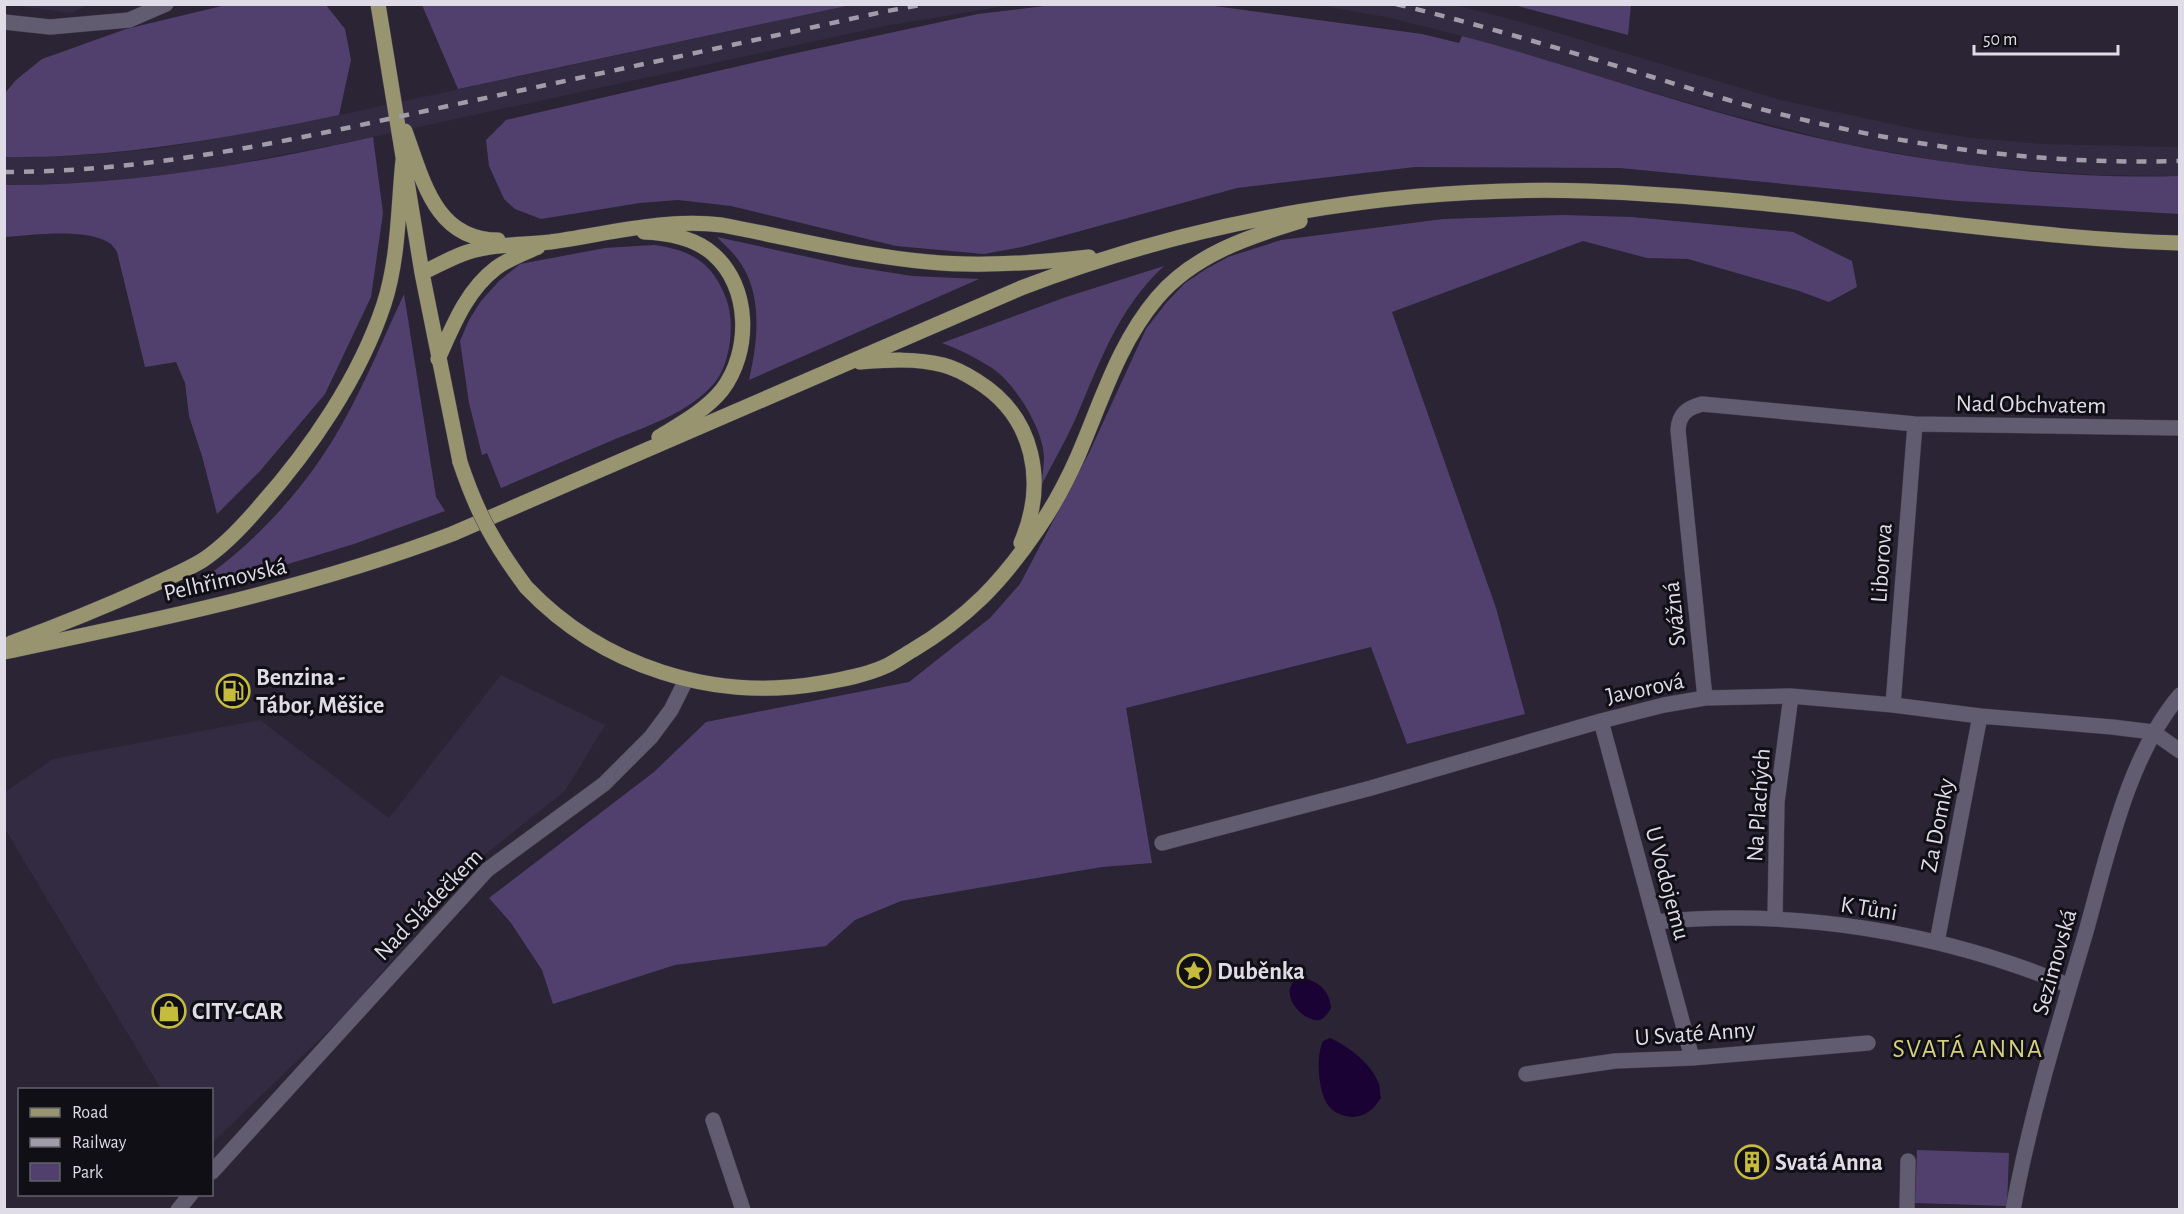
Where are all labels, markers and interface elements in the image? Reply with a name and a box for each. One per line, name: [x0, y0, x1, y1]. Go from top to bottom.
scale bar: [1974, 18, 2118, 56]
text: 50 m: [1983, 31, 2017, 49]
street label: Nad Obchvatem: [1955, 392, 2107, 418]
street label: Liborova: [1867, 522, 1897, 604]
street label: Pelhřimovská: [161, 554, 289, 606]
street label: Svážná: [1660, 580, 1690, 648]
place label: Benzina - Tábor, Měšice: [256, 666, 384, 718]
street label: Javorová: [1604, 669, 1686, 709]
fuel station icon: Benzina - Tábor, Měšice: [215, 673, 251, 709]
street label: Na Plachých: [1743, 747, 1775, 863]
street label: Za Domky: [1917, 776, 1959, 874]
street label: U Vodojemu: [1640, 824, 1694, 943]
street label: Nad Sládečkem: [370, 844, 488, 965]
street label: K Tůni: [1839, 893, 1899, 925]
street label: Sezimovská: [2028, 907, 2081, 1018]
place icon: Duběnka: [1176, 953, 1212, 989]
place label: Duběnka: [1217, 960, 1305, 984]
shop icon: CITY-CAR: [151, 993, 187, 1029]
place label: CITY-CAR: [192, 1000, 283, 1024]
street label: U Svaté Anny: [1634, 1018, 1756, 1050]
district label: SVATÁ ANNA: [1892, 1034, 2044, 1062]
legend: [18, 1088, 213, 1196]
text: Road: [72, 1104, 108, 1122]
text: Railway: [72, 1134, 127, 1152]
building icon: Svatá Anna: [1734, 1144, 1770, 1180]
place label: Svatá Anna: [1775, 1151, 1883, 1175]
text: Park: [72, 1164, 104, 1182]

